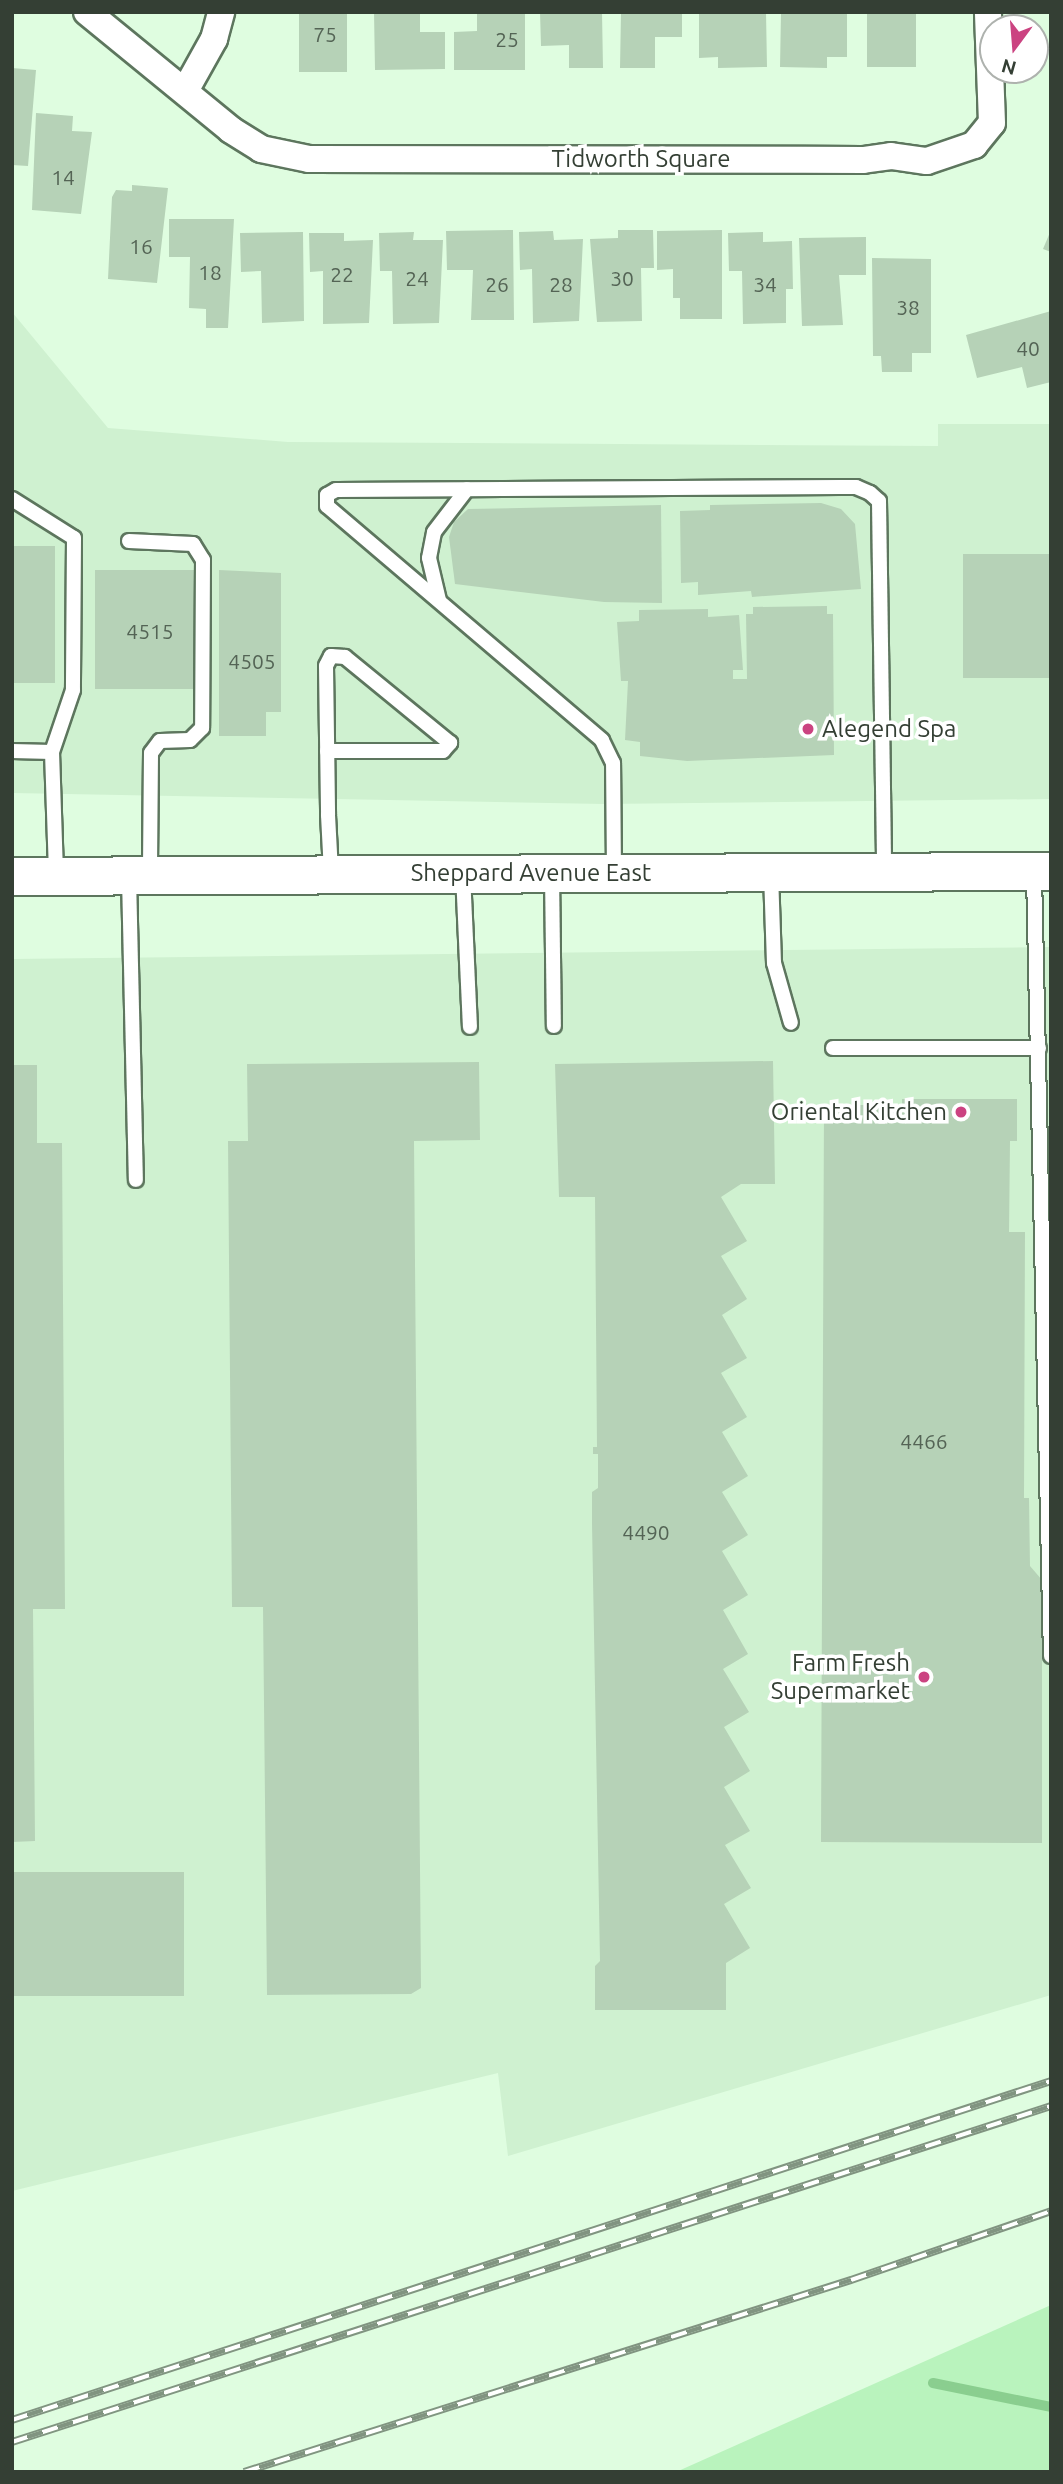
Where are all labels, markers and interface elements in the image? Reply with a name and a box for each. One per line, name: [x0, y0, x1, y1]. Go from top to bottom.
north arrow: [979, 14, 1049, 84]
house number: 75: [313, 21, 337, 47]
house number: 25: [495, 26, 519, 52]
text: N: [999, 55, 1019, 80]
street label: Tidworth Square: [551, 145, 731, 173]
house number: 14: [51, 164, 75, 190]
house number: 16: [129, 233, 153, 259]
house number: 18: [198, 259, 222, 285]
house number: 22: [330, 261, 354, 287]
house number: 24: [405, 265, 429, 291]
house number: 30: [610, 265, 634, 291]
house number: 26: [485, 271, 509, 297]
house number: 28: [549, 271, 573, 297]
house number: 34: [753, 271, 777, 297]
house number: 38: [896, 294, 920, 320]
house number: 40: [1016, 335, 1040, 361]
house number: 4515: [126, 618, 174, 644]
house number: 4505: [228, 648, 276, 674]
place label: Alegend Spa: [822, 715, 956, 743]
marker: Alegend Spa: [800, 721, 816, 737]
street label: Sheppard Avenue East: [411, 859, 651, 887]
place label: Oriental Kitchen: [771, 1098, 947, 1126]
marker: Oriental Kitchen: [953, 1104, 969, 1120]
house number: 4466: [900, 1428, 948, 1454]
house number: 4490: [622, 1519, 670, 1545]
place label: Farm Fresh Supermarket: [771, 1649, 910, 1705]
marker: Farm Fresh Supermarket: [916, 1669, 932, 1685]

